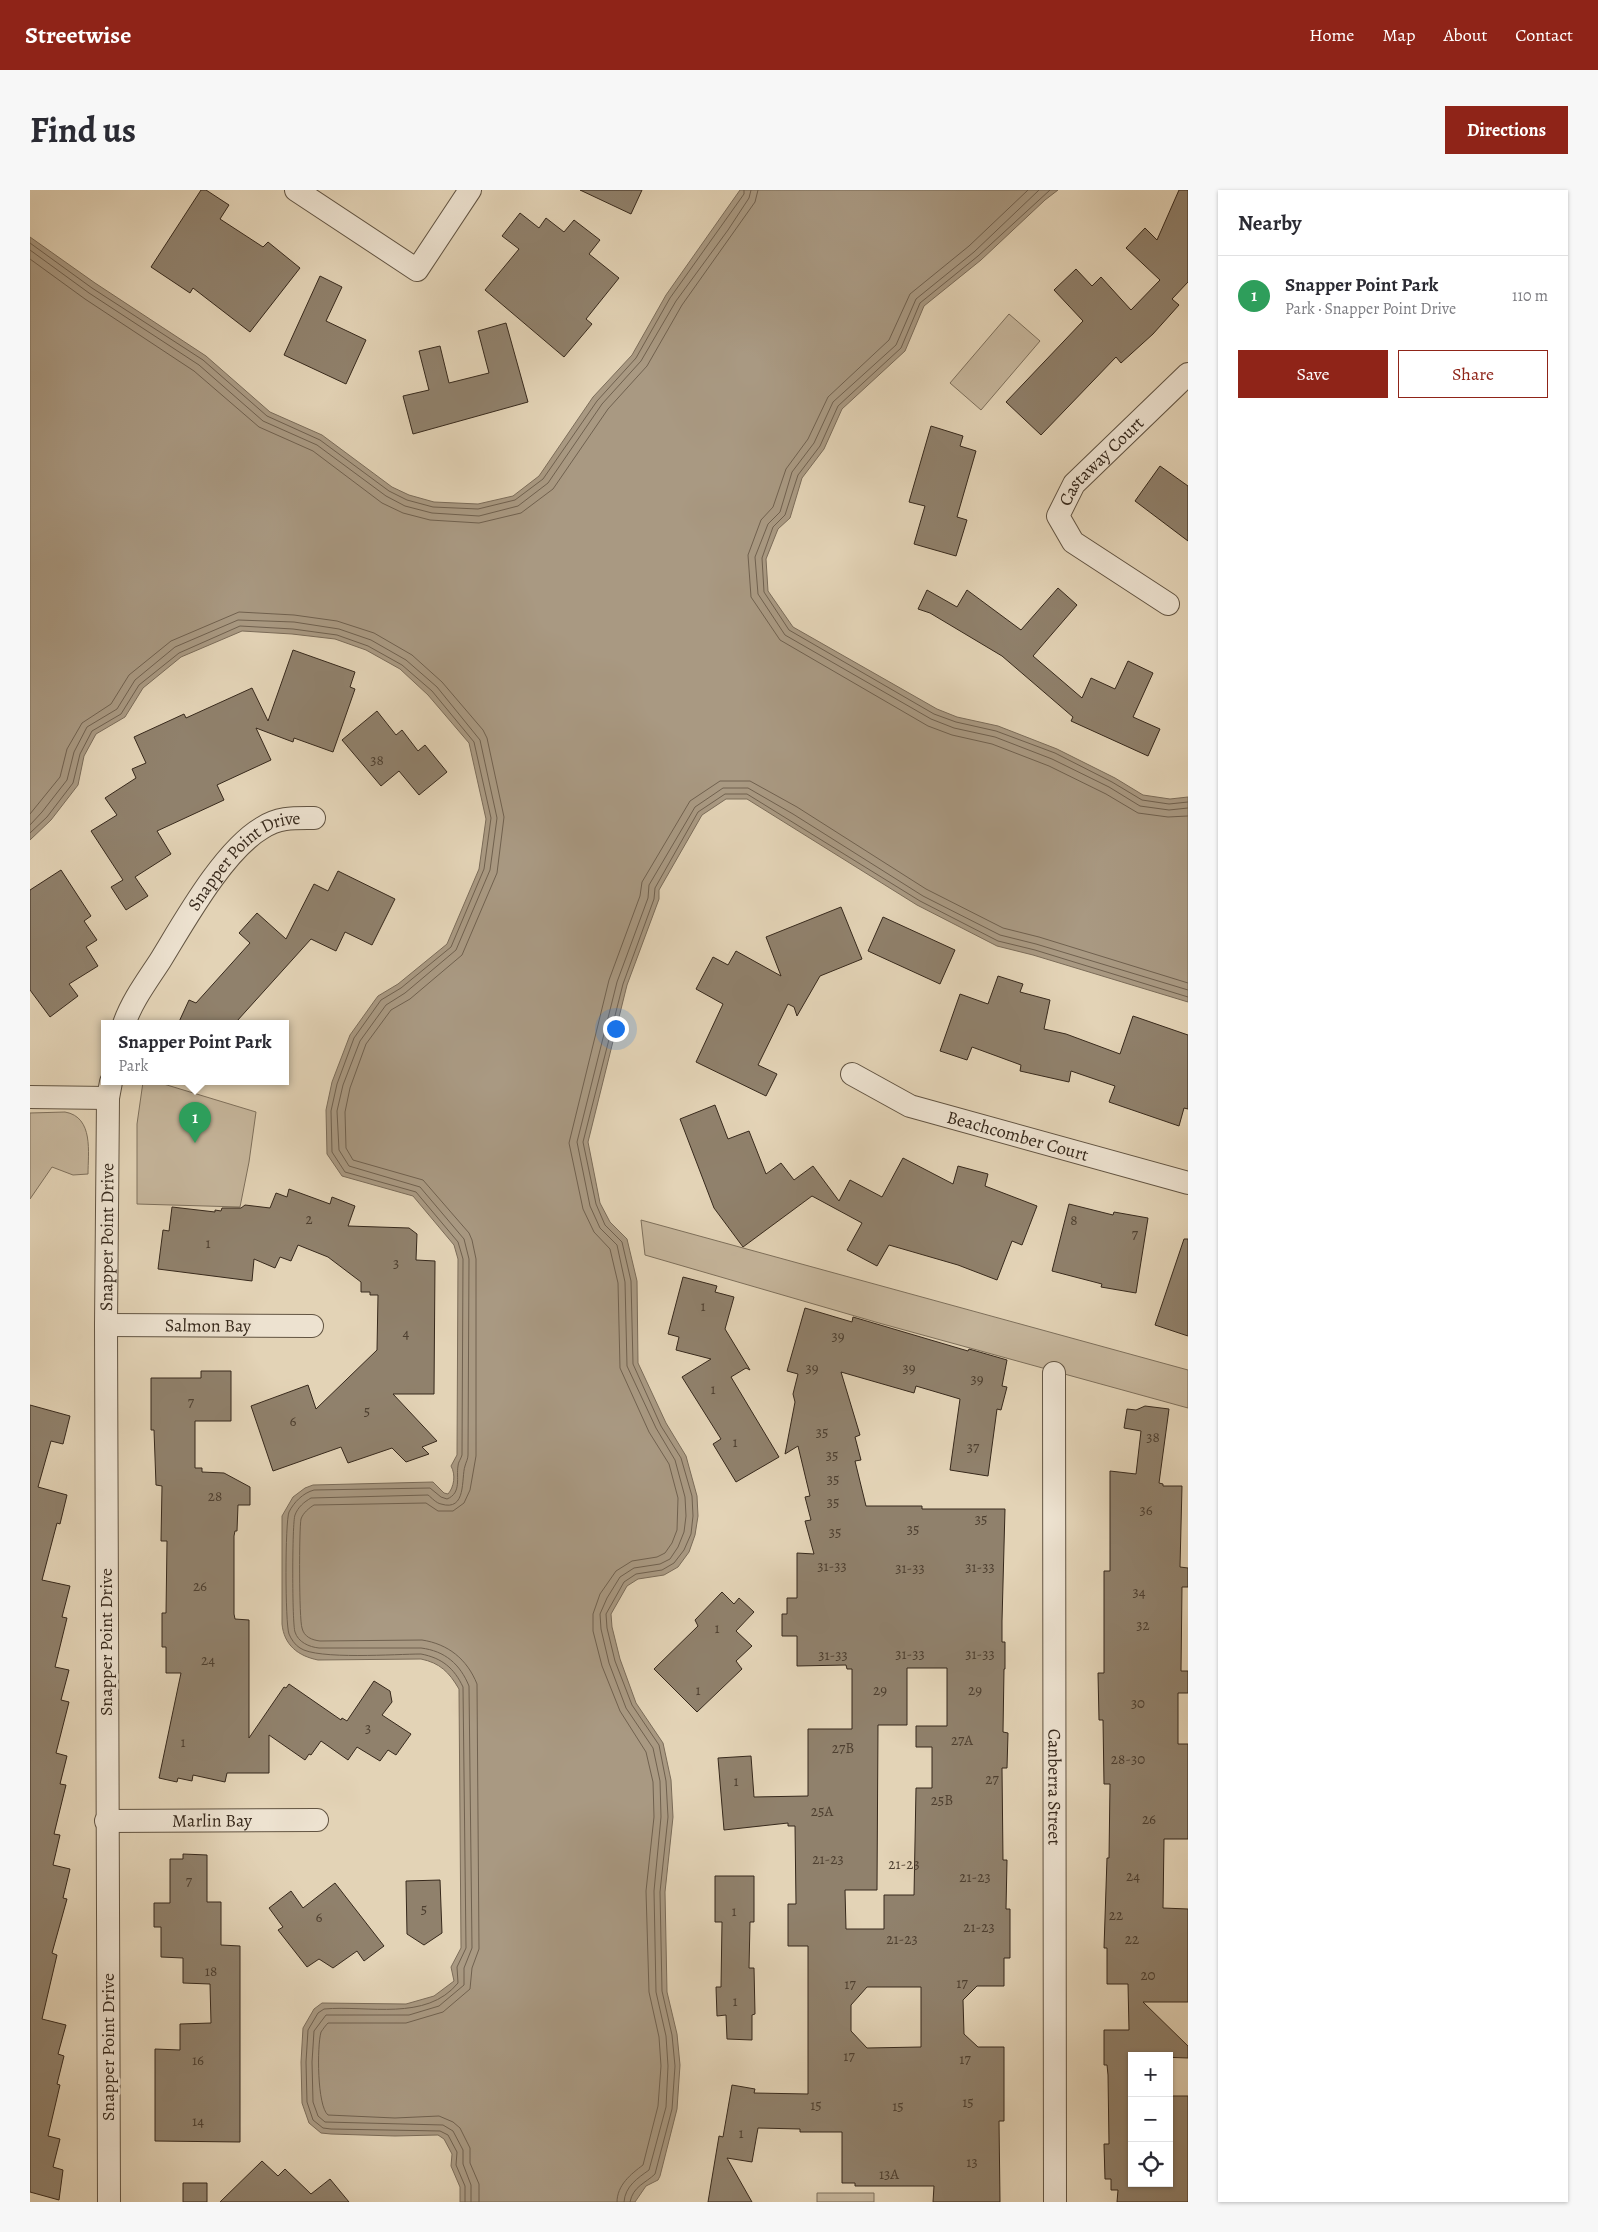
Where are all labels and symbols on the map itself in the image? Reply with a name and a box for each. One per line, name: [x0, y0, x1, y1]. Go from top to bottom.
street label: Castaway Court: [1053, 411, 1149, 510]
house number: 38: [370, 750, 384, 770]
street label: Snapper Point Drive: [182, 806, 301, 915]
your location: [603, 1016, 629, 1042]
pin: 1: [179, 1102, 211, 1143]
street label: Beachcomber Court: [944, 1105, 1091, 1167]
street label: Snapper Point Drive: [94, 1163, 119, 1311]
house number: 2: [305, 1209, 313, 1229]
house number: 8: [1070, 1210, 1078, 1230]
house number: 7: [1132, 1224, 1139, 1244]
house number: 1: [205, 1233, 211, 1253]
house number: 3: [393, 1253, 399, 1273]
house number: 1: [700, 1296, 706, 1316]
street label: Salmon Bay: [165, 1313, 252, 1338]
house number: 4: [403, 1323, 410, 1343]
house number: 39: [831, 1326, 845, 1346]
house number: 39: [805, 1358, 819, 1378]
house number: 39: [902, 1358, 916, 1378]
house number: 39: [970, 1369, 984, 1389]
house number: 1: [710, 1379, 716, 1399]
house number: 7: [188, 1392, 195, 1412]
house number: 5: [364, 1401, 370, 1421]
house number: 6: [290, 1411, 297, 1431]
house number: 35: [816, 1422, 828, 1442]
house number: 38: [1146, 1427, 1160, 1447]
house number: 1: [732, 1432, 738, 1452]
house number: 37: [967, 1437, 980, 1457]
house number: 35: [826, 1445, 838, 1465]
house number: 35: [827, 1469, 839, 1489]
house number: 28: [208, 1486, 222, 1506]
house number: 35: [827, 1492, 839, 1512]
house number: 36: [1139, 1500, 1153, 1520]
house number: 35: [975, 1509, 987, 1529]
house number: 35: [907, 1519, 919, 1539]
house number: 35: [829, 1522, 841, 1542]
house number: 31-33: [817, 1556, 847, 1576]
house number: 31-33: [965, 1557, 995, 1577]
house number: 31-33: [895, 1558, 925, 1578]
street label: Snapper Point Drive: [94, 1568, 118, 1716]
house number: 26: [193, 1576, 207, 1596]
house number: 34: [1132, 1582, 1146, 1602]
house number: 32: [1136, 1615, 1150, 1635]
house number: 1: [714, 1618, 720, 1638]
house number: 31-33: [895, 1644, 925, 1664]
house number: 31-33: [965, 1644, 995, 1664]
house number: 31-33: [818, 1645, 848, 1665]
house number: 24: [201, 1650, 215, 1670]
house number: 1: [695, 1680, 701, 1700]
house number: 29: [873, 1680, 887, 1700]
house number: 29: [968, 1680, 982, 1700]
house number: 30: [1131, 1693, 1145, 1713]
house number: 3: [365, 1718, 371, 1738]
street label: Canberra Street: [1042, 1729, 1067, 1845]
house number: 27A: [951, 1730, 973, 1750]
house number: 1: [180, 1732, 186, 1752]
house number: 27B: [832, 1738, 854, 1758]
house number: 28-30: [1111, 1749, 1145, 1769]
house number: 27: [985, 1769, 999, 1789]
house number: 1: [733, 1771, 739, 1791]
house number: 25B: [931, 1790, 953, 1810]
house number: 25A: [811, 1801, 833, 1821]
street label: Marlin Bay: [172, 1808, 253, 1833]
house number: 26: [1142, 1809, 1156, 1829]
house number: 21-23: [812, 1849, 844, 1869]
house number: 21-23: [888, 1854, 920, 1874]
house number: 24: [1126, 1866, 1140, 1886]
house number: 21-23: [959, 1867, 991, 1887]
house number: 7: [186, 1871, 193, 1891]
house number: 5: [421, 1899, 427, 1919]
house number: 1: [731, 1901, 737, 1921]
house number: 22: [1109, 1905, 1123, 1925]
house number: 6: [316, 1907, 323, 1927]
house number: 21-23: [963, 1917, 995, 1937]
house number: 21-23: [886, 1929, 918, 1949]
house number: 22: [1125, 1929, 1139, 1949]
house number: 18: [205, 1961, 217, 1981]
house number: 20: [1140, 1965, 1156, 1985]
street label: Snapper Point Drive: [96, 1973, 120, 2121]
house number: 17: [956, 1973, 968, 1993]
house number: 17: [844, 1974, 856, 1994]
house number: 1: [732, 1991, 738, 2011]
house number: 17: [843, 2046, 855, 2066]
house number: 17: [959, 2049, 971, 2069]
house number: 16: [192, 2050, 204, 2070]
house number: 15: [962, 2092, 974, 2112]
house number: 15: [810, 2095, 822, 2115]
house number: 15: [892, 2096, 904, 2116]
house number: 14: [192, 2111, 204, 2131]
house number: 1: [738, 2123, 744, 2143]
house number: 13: [966, 2152, 978, 2172]
house number: 13A: [879, 2164, 899, 2184]

